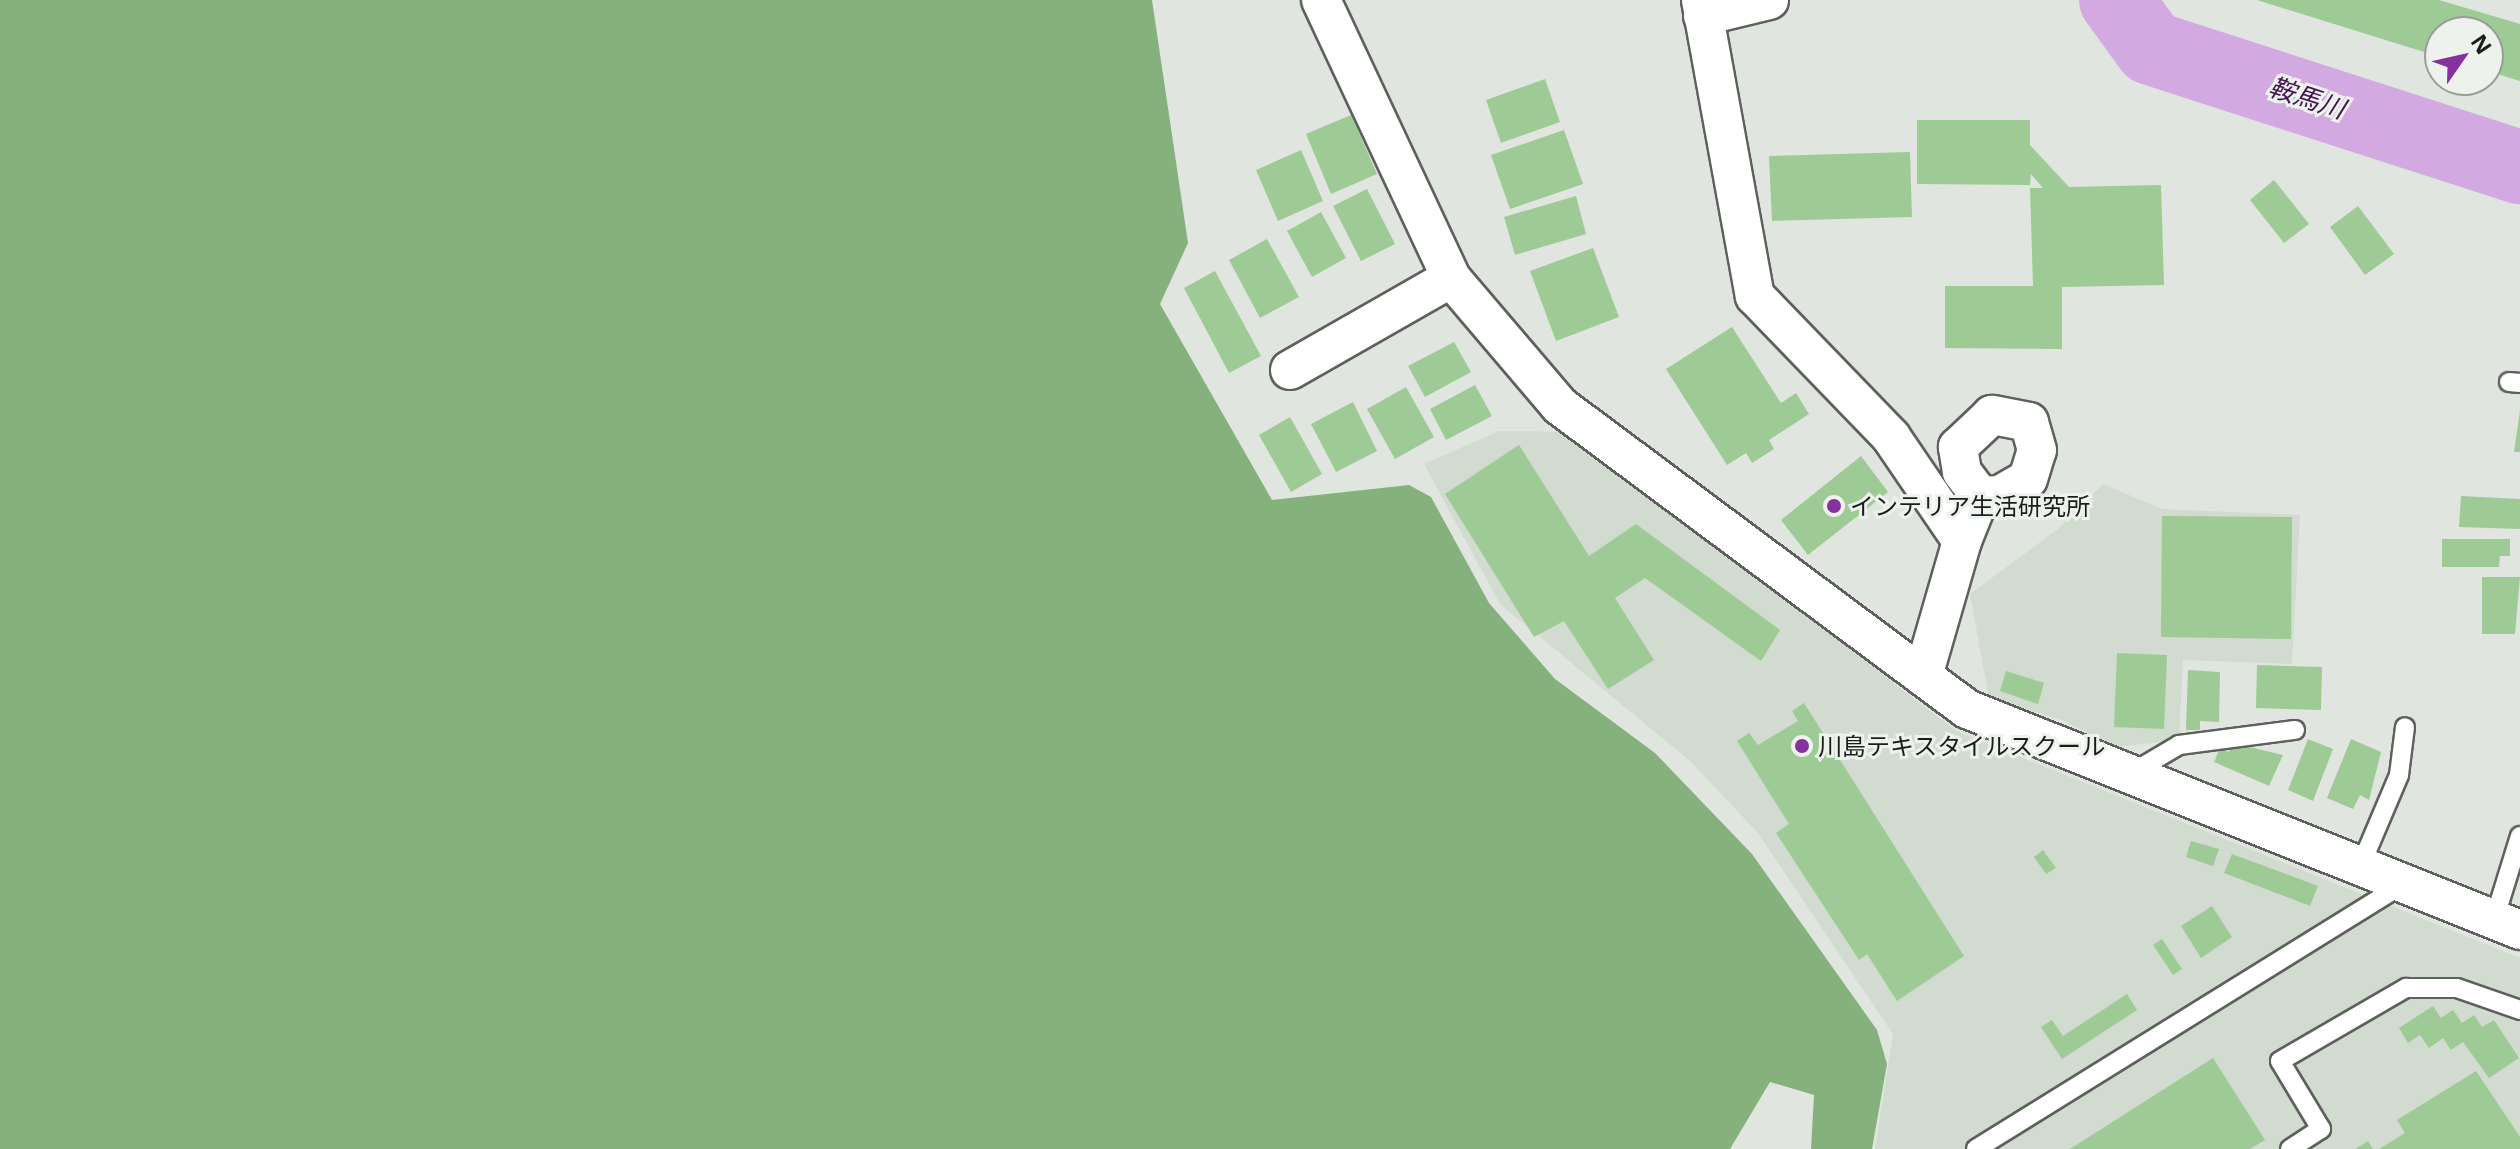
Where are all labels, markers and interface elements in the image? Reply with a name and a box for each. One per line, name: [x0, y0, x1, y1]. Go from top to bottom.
north arrow: [2424, 16, 2504, 96]
text: N: [2465, 28, 2500, 59]
water label: 鞍馬川: [2265, 71, 2349, 125]
place label: インテリア生活研究所: [1850, 492, 2090, 520]
marker: インテリア生活研究所: [1825, 497, 1843, 515]
place label: 川島テキスタイルスクール: [1818, 732, 2106, 760]
marker: 川島テキスタイルスクール: [1793, 737, 1811, 755]

